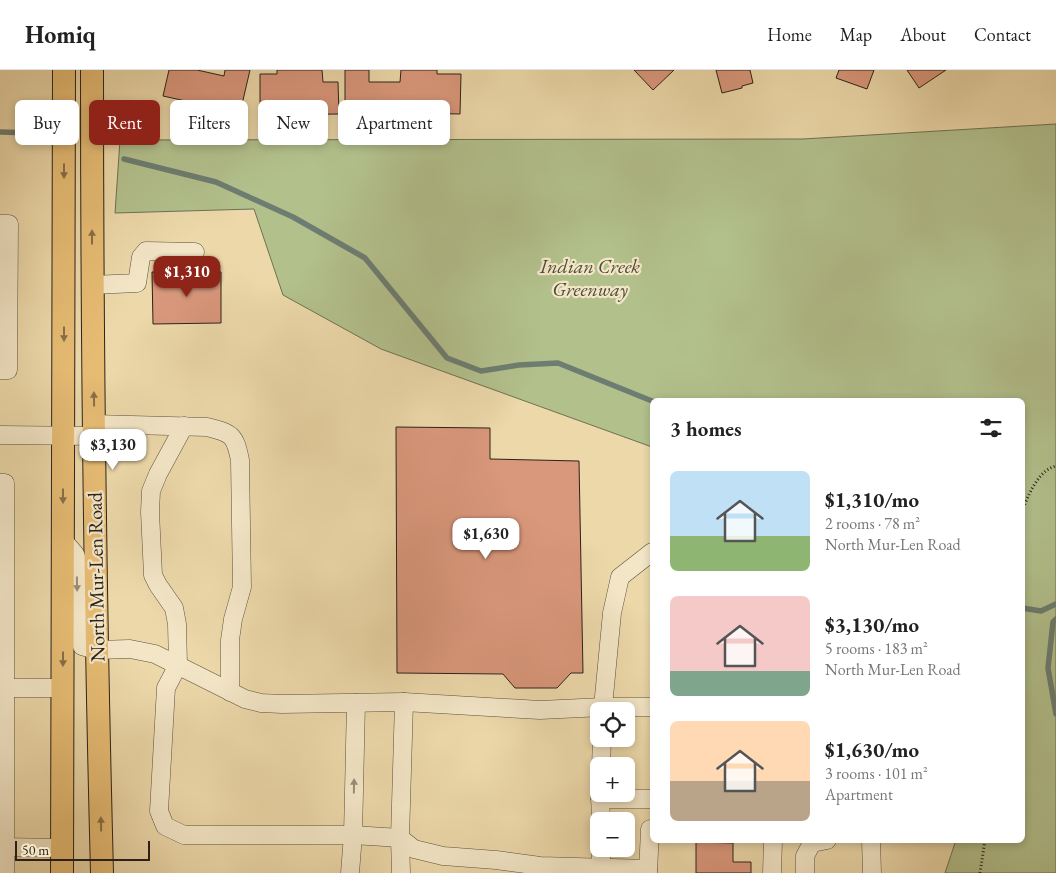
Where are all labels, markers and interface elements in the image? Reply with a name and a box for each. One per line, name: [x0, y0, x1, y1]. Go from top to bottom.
text: Homiq: [25, 19, 96, 50]
text: Home: [767, 23, 812, 46]
text: Map: [840, 23, 872, 46]
text: About: [900, 23, 946, 46]
text: Contact: [974, 23, 1031, 46]
chip: Buy: [15, 100, 79, 145]
chip: Rent: [89, 100, 160, 145]
chip: Filters: [170, 100, 248, 145]
chip: New: [258, 100, 328, 145]
chip: Apartment: [338, 100, 450, 145]
one-way arrow: [60, 163, 68, 179]
one-way arrow: [88, 229, 96, 245]
park label: Indian Creek Greenway: [539, 253, 640, 302]
pin: $1,310: [146, 256, 228, 298]
text: $1,310: [164, 261, 210, 282]
one-way arrow: [60, 326, 68, 342]
one-way arrow: [89, 391, 97, 407]
icon: filters: [977, 414, 1005, 442]
text: 3 homes: [670, 415, 742, 442]
pin: $3,130: [72, 428, 154, 471]
text: $3,130: [90, 434, 136, 455]
text: $1,310/mo: [825, 486, 919, 513]
one-way arrow: [59, 488, 67, 504]
street label: North Mur-Len Road: [82, 491, 110, 662]
icon: home: [710, 491, 770, 551]
text: 2 rooms · 78 m²: [825, 513, 920, 534]
pin: $1,630: [445, 518, 527, 560]
text: $1,630: [463, 523, 509, 544]
text: North Mur-Len Road: [825, 534, 961, 555]
one-way arrow: [73, 576, 81, 592]
text: $3,130/mo: [825, 611, 919, 638]
icon: home: [710, 616, 770, 676]
text: 5 rooms · 183 m²: [825, 638, 928, 659]
one-way arrow: [58, 651, 66, 667]
text: North Mur-Len Road: [825, 659, 961, 680]
map controls: [590, 702, 635, 857]
button: locate: [590, 702, 635, 747]
text: $1,630/mo: [825, 736, 919, 763]
icon: home: [710, 741, 770, 801]
button: +: [590, 757, 635, 802]
text: 3 rooms · 101 m²: [825, 763, 928, 784]
one-way arrow: [350, 778, 358, 794]
text: Apartment: [825, 784, 893, 805]
button: −: [590, 812, 635, 857]
one-way arrow: [97, 816, 105, 832]
scale bar: [15, 838, 150, 861]
text: 50 m: [22, 841, 49, 859]

